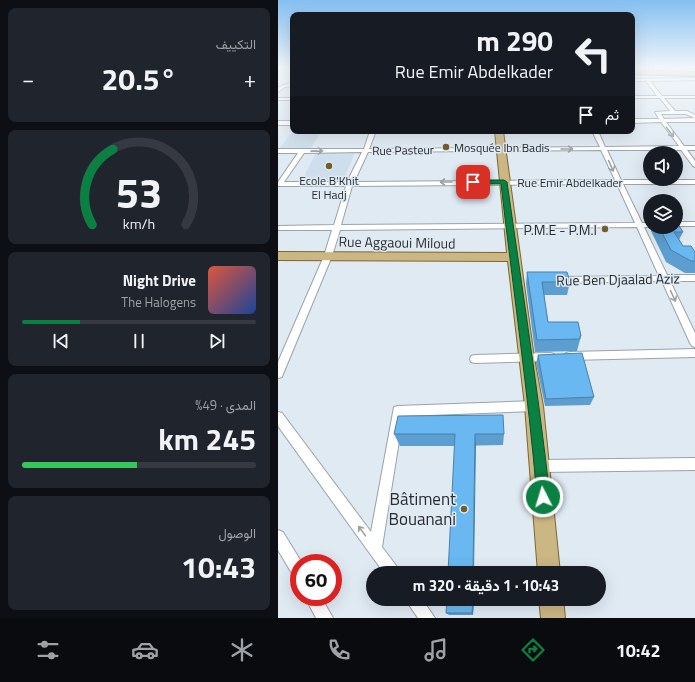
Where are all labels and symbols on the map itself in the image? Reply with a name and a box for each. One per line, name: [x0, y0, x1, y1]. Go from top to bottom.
one-way arrow: [666, 126, 674, 137]
place label: Mosquée Ibn Badis: [454, 138, 550, 157]
street label: Rue Pasteur: [372, 140, 434, 160]
marker: Mosquée Ibn Badis: [441, 142, 451, 152]
one-way arrow: [560, 145, 573, 153]
one-way arrow: [310, 147, 323, 155]
one-way arrow: [608, 160, 616, 172]
marker: Ecole B'Khit El Hadj: [324, 161, 334, 171]
pin: [456, 165, 490, 199]
place label: Ecole B'Khit El Hadj: [299, 171, 360, 204]
street label: Rue Emir Abdelkader: [517, 173, 623, 192]
one-way arrow: [440, 179, 453, 186]
place label: P.M.E - P.M.I: [524, 219, 597, 240]
marker: P.M.E - P.M.I: [600, 224, 610, 234]
street label: Rue Aggaoui Miloud: [338, 230, 456, 254]
street label: Rue Ben Djaalad Aziz: [556, 267, 680, 291]
one-way arrow: [670, 290, 677, 302]
position arrow: [522, 476, 564, 518]
place label: Bâtiment Bouanani: [389, 486, 456, 532]
marker: Bâtiment Bouanani: [459, 504, 469, 514]
one-way arrow: [357, 525, 366, 536]
speed limit sign: 60: [290, 554, 342, 606]

